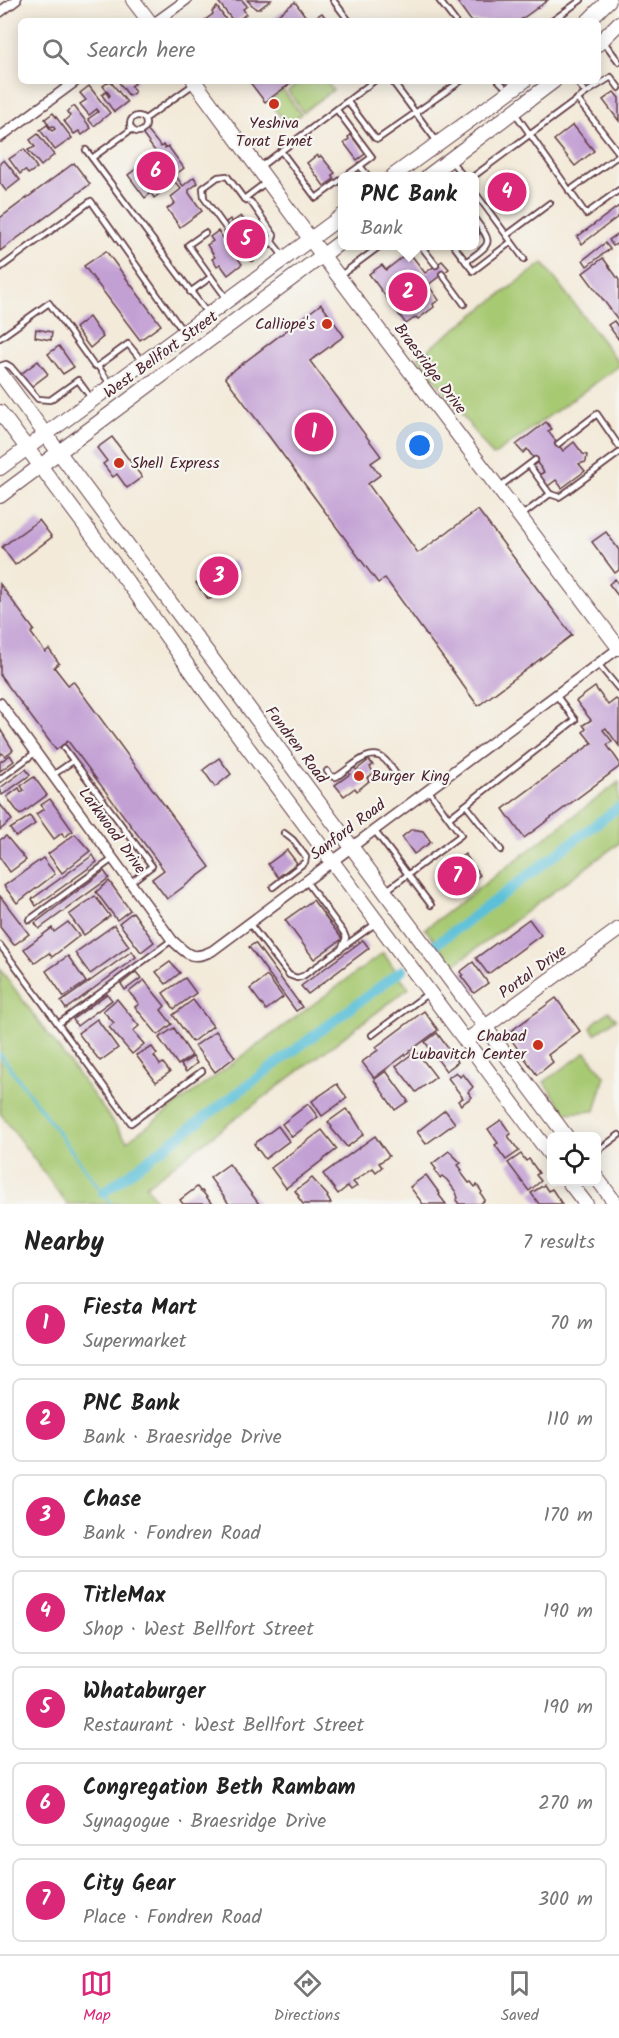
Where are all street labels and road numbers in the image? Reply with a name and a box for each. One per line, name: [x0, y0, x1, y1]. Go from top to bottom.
street label: West Bellfort Street: [99, 304, 224, 405]
street label: Braesridge Drive: [387, 318, 473, 420]
street label: Fondren Road: [258, 701, 334, 790]
street label: Larkwood Drive: [72, 782, 152, 880]
street label: Sanford Road: [305, 792, 392, 867]
street label: Portal Drive: [494, 939, 572, 1005]

